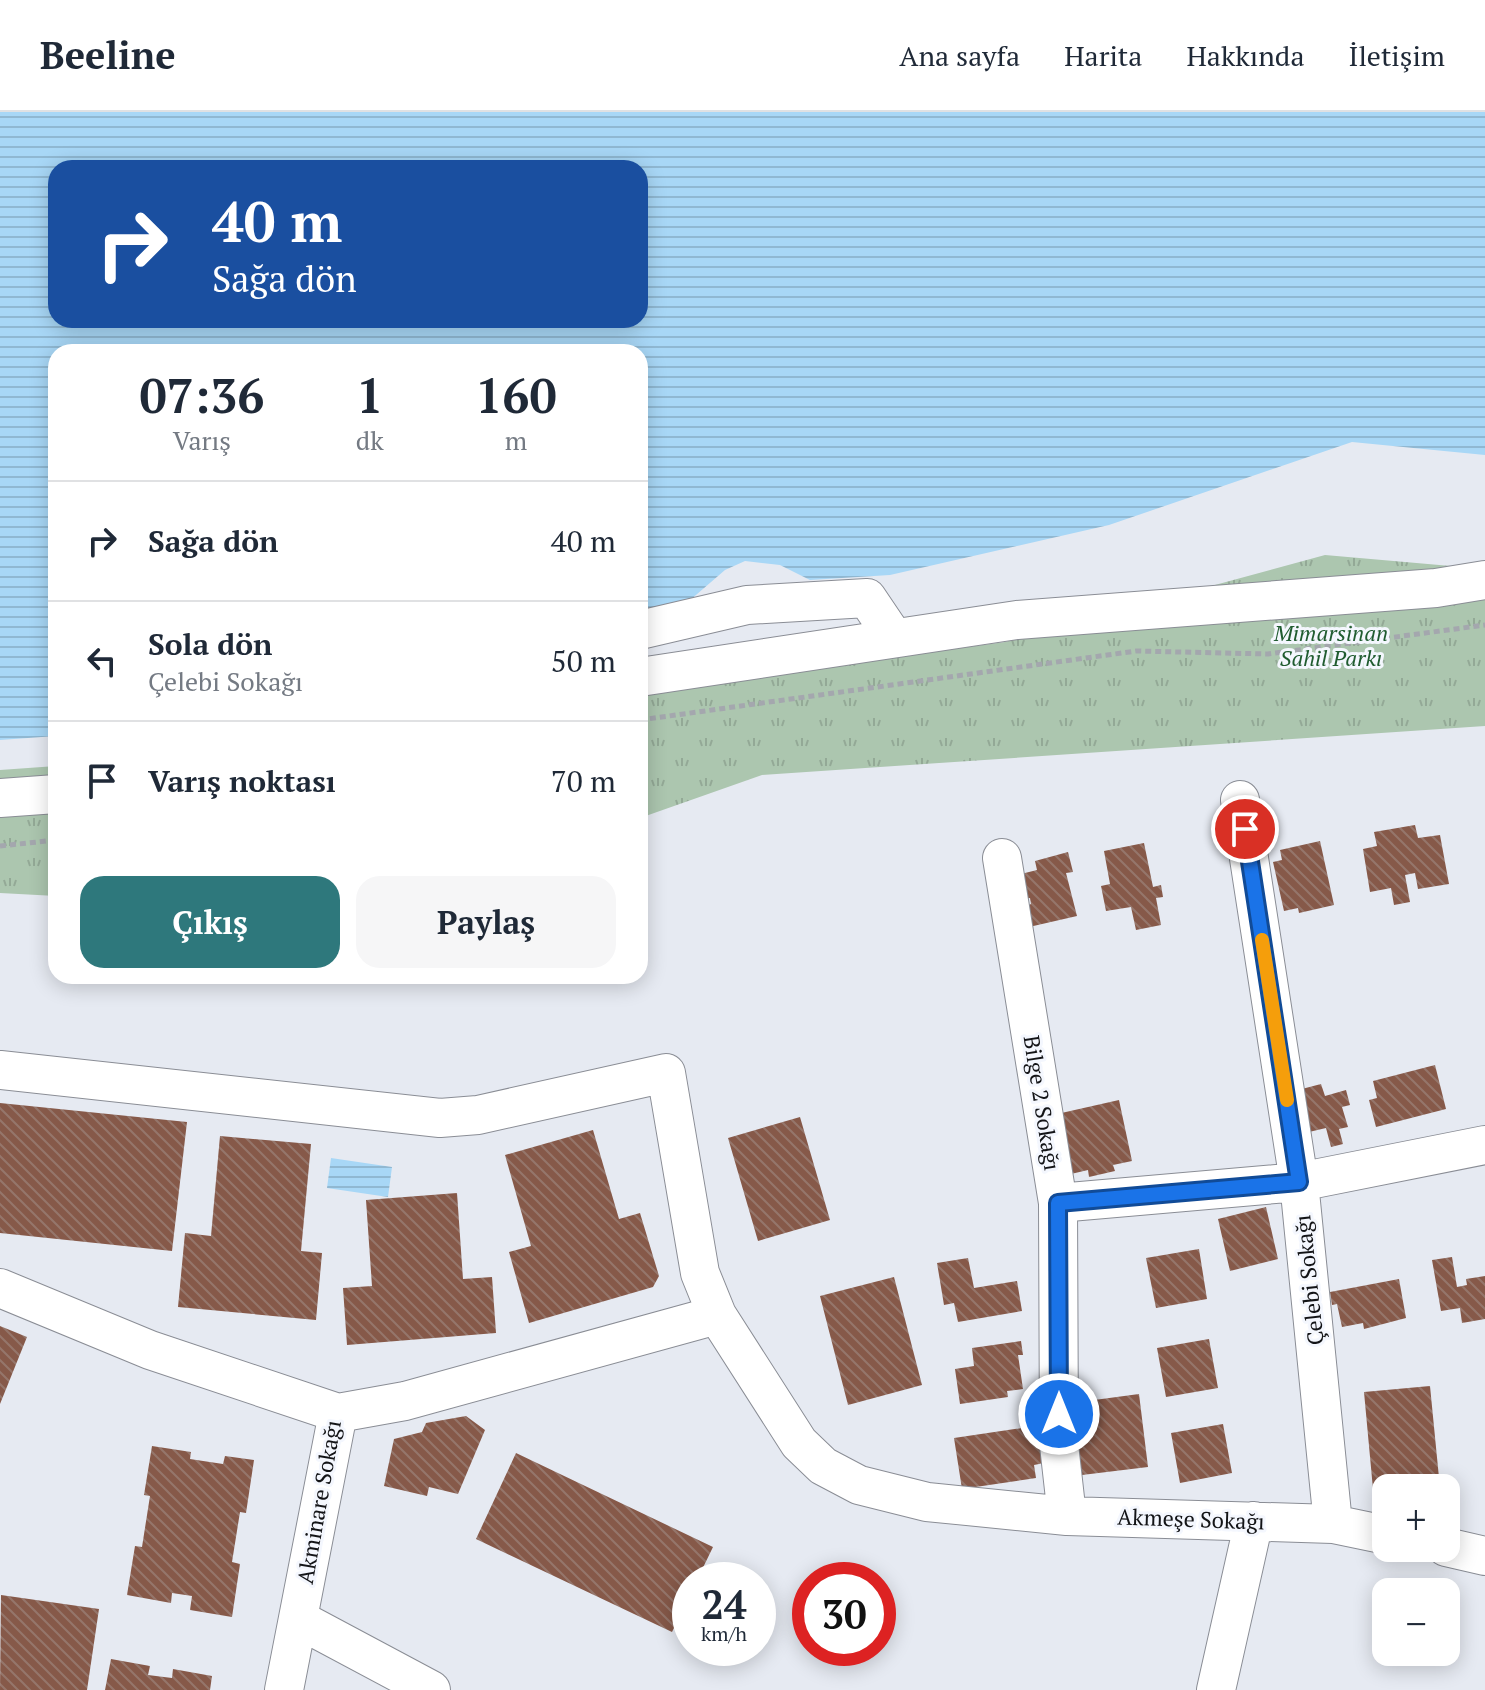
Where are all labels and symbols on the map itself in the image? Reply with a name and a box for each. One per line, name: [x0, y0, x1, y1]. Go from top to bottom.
park label: Mimarsinan Sahil Parkı: [1273, 618, 1388, 672]
pin: [1211, 795, 1279, 863]
street label: Bilge 2 Sokağı: [1017, 1033, 1067, 1173]
street label: Çelebi Sokağı: [1287, 1213, 1330, 1347]
position arrow: [1017, 1372, 1101, 1456]
street label: Akminare Sokağı: [290, 1418, 347, 1586]
street label: Akmeşe Sokağı: [1117, 1501, 1265, 1536]
speed limit sign: 30: [792, 1562, 896, 1666]

